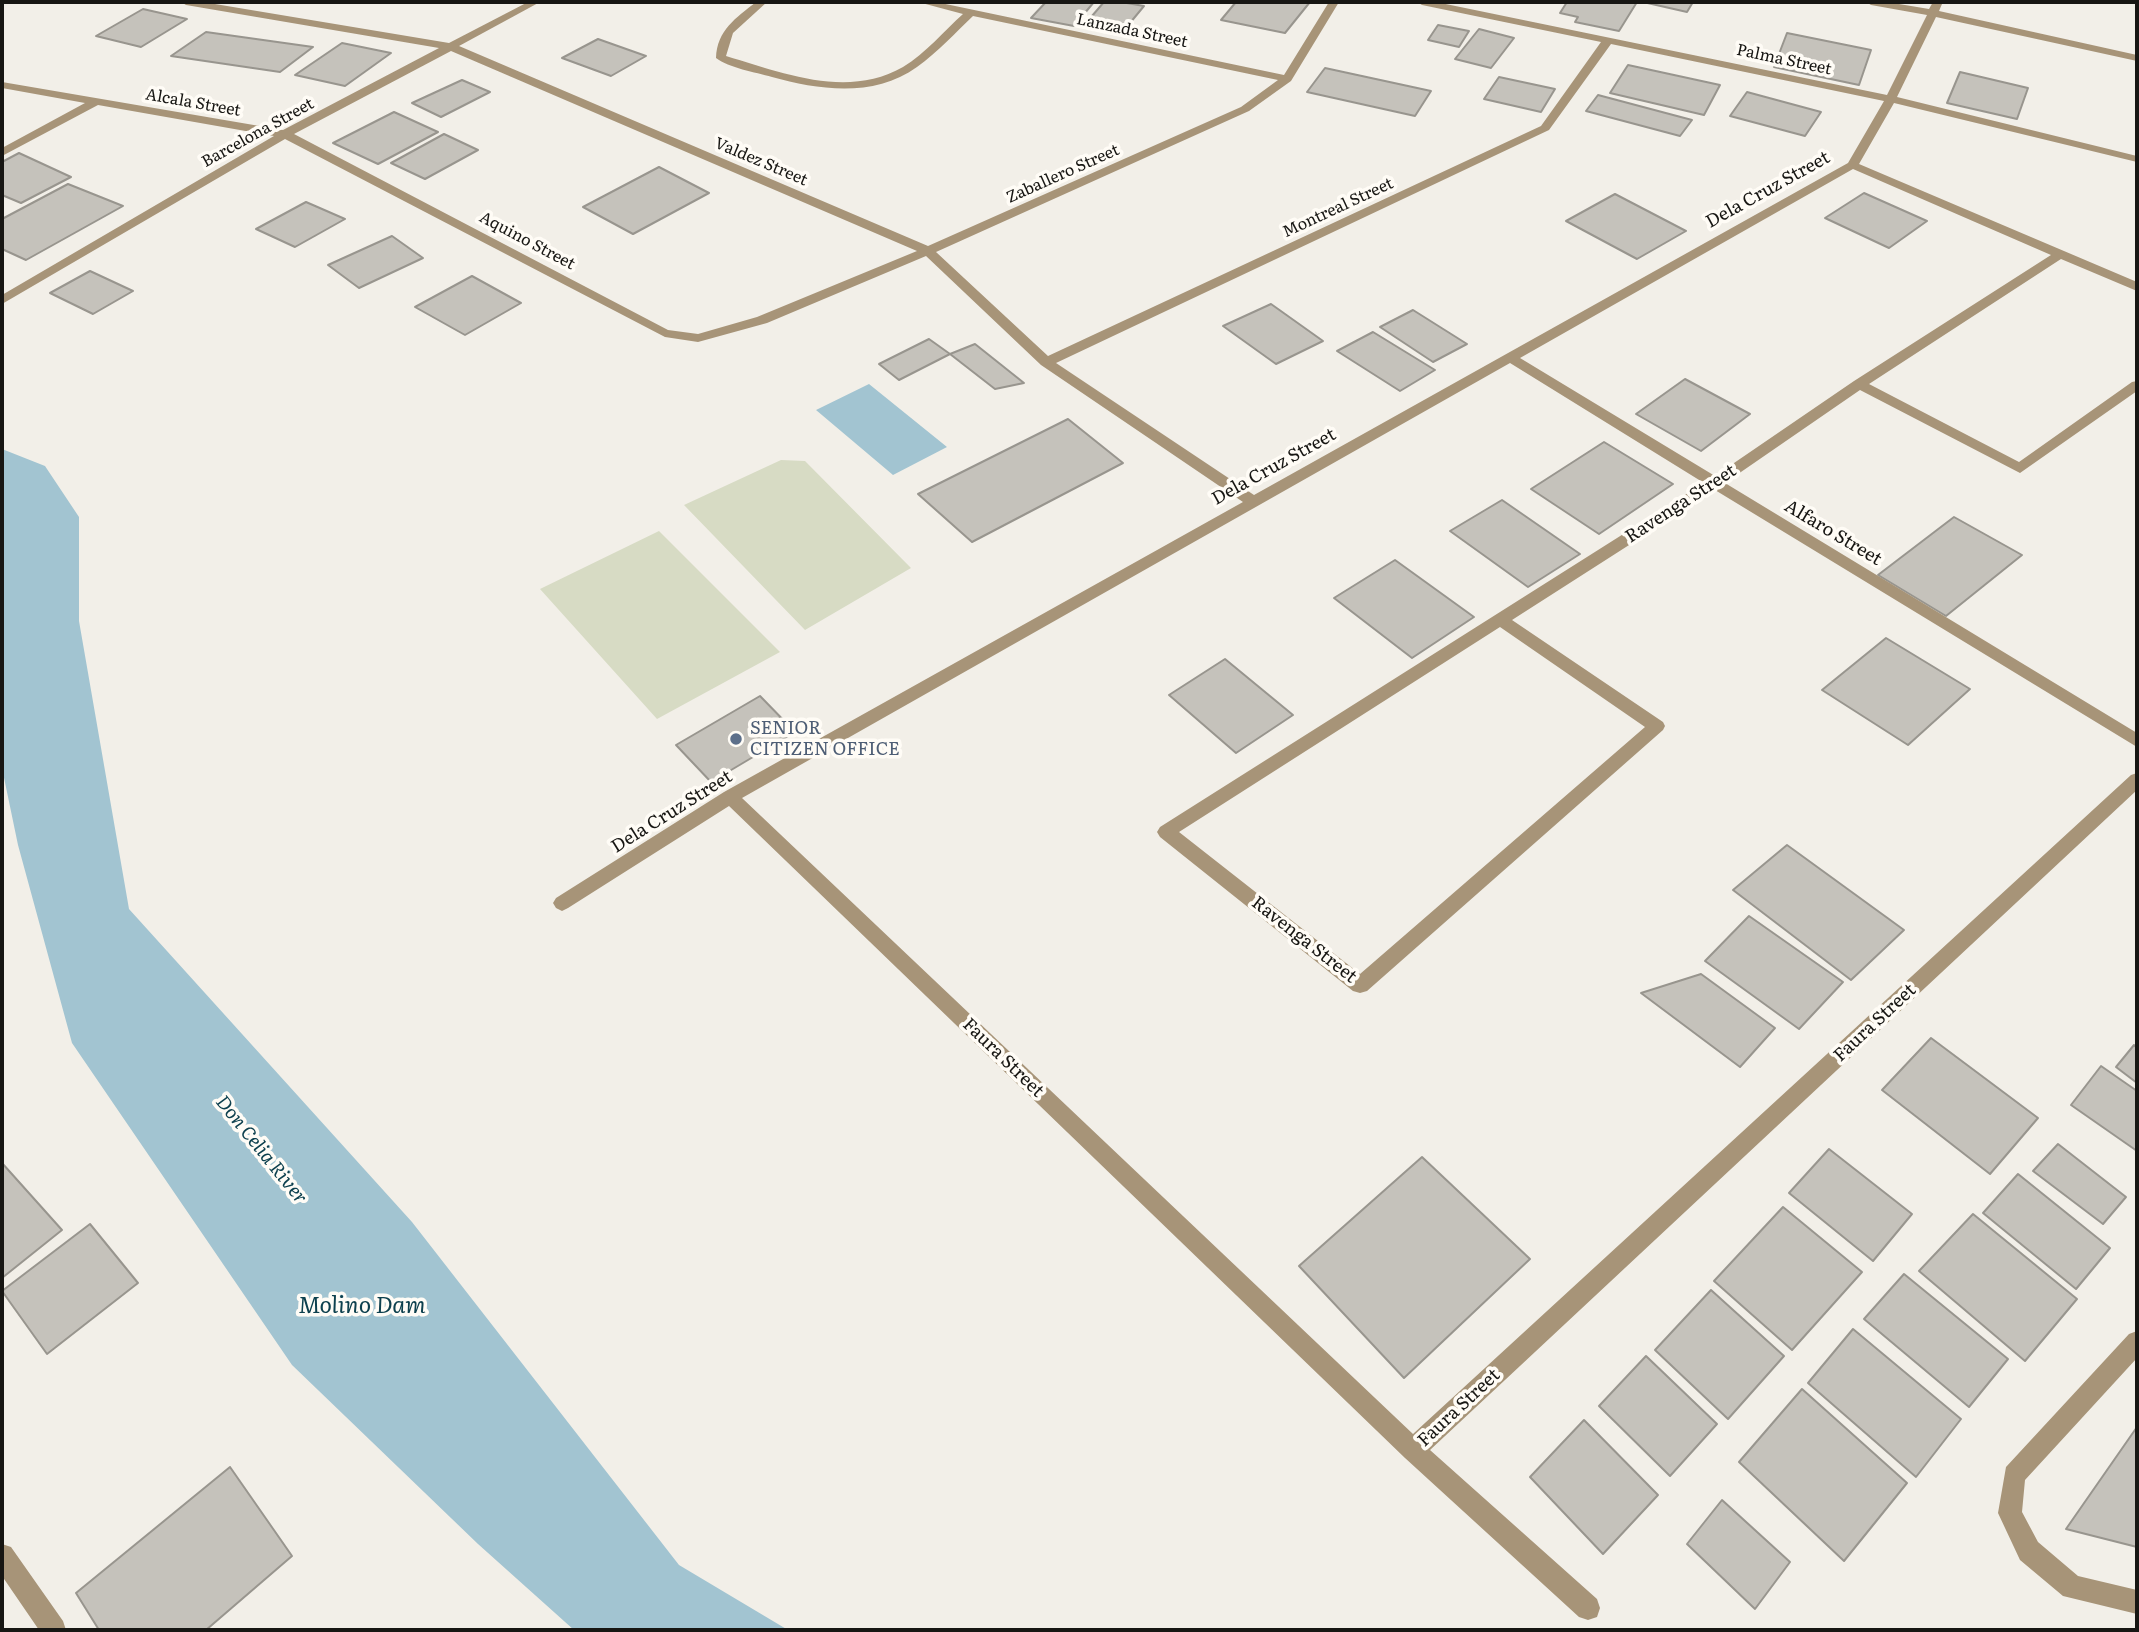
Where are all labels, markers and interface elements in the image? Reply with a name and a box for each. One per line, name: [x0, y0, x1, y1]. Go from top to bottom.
street label: Lanzada Street: [1075, 10, 1189, 52]
street label: Palma Street: [1735, 41, 1833, 79]
street label: Alcala Street: [144, 85, 242, 121]
street label: Barcelona Street: [199, 94, 317, 172]
street label: Valdez Street: [712, 134, 810, 190]
street label: Zaballero Street: [1004, 141, 1122, 207]
street label: Dela Cruz Street: [1702, 147, 1834, 233]
street label: Montreal Street: [1280, 174, 1396, 242]
street label: Aquino Street: [476, 208, 578, 274]
street label: Dela Cruz Street: [1208, 424, 1340, 510]
street label: Ravenga Street: [1622, 460, 1740, 548]
street label: Alfaro Street: [1780, 496, 1886, 570]
place label: SENIOR CITIZEN OFFICE: [750, 718, 900, 760]
marker: SENIOR CITIZEN OFFICE: [728, 731, 744, 747]
street label: Dela Cruz Street: [608, 766, 736, 858]
street label: Ravenga Street: [1247, 892, 1361, 988]
street label: Faura Street: [1829, 980, 1921, 1066]
street label: Faura Street: [958, 1014, 1048, 1102]
water label: Don Celia River: [210, 1091, 312, 1209]
water label: Molino Dam: [298, 1292, 426, 1320]
street label: Faura Street: [1413, 1365, 1505, 1451]

